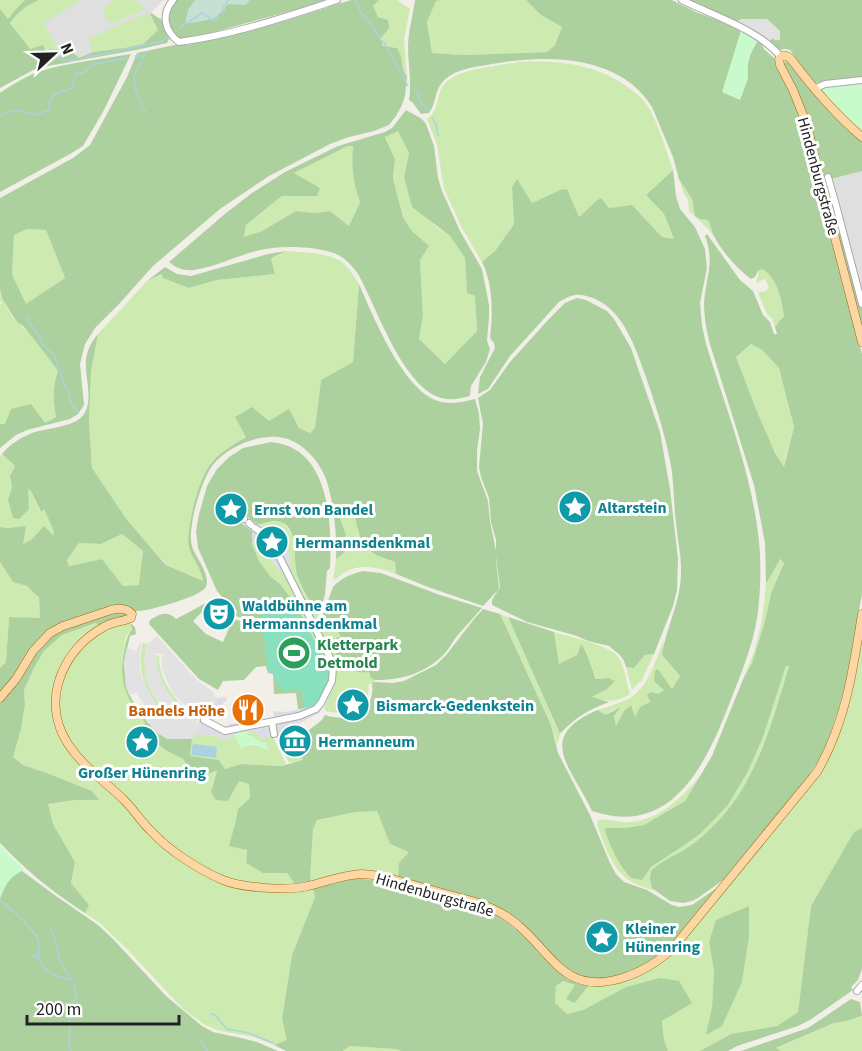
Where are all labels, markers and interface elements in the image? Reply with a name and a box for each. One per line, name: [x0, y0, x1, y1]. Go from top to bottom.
north arrow: [24, 24, 84, 84]
text: N: [55, 40, 79, 58]
street label: Hindenburgstraße: [792, 115, 844, 238]
place icon: Altarstein: [557, 489, 593, 525]
place icon: Ernst von Bandel: [213, 491, 249, 527]
place label: Altarstein: [597, 497, 667, 519]
place label: Ernst von Bandel: [254, 499, 374, 521]
place icon: Hermannsdenkmal: [254, 524, 290, 560]
place label: Hermannsdenkmal: [295, 532, 430, 554]
place label: Waldbühne am Hermannsdenkmal: [242, 595, 377, 635]
theatre icon: Waldbühne am Hermannsdenkmal: [201, 596, 237, 632]
place label: Kletterpark Detmold: [317, 634, 399, 674]
sports icon: Kletterpark Detmold: [276, 635, 312, 671]
place icon: Bismarck-Gedenkstein: [335, 687, 371, 723]
restaurant icon: Bandels Höhe: [230, 692, 266, 728]
place label: Bismarck-Gedenkstein: [376, 695, 534, 717]
place label: Bandels Höhe: [128, 700, 225, 722]
museum icon: Hermanneum: [277, 723, 313, 759]
place icon: Großer Hünenring: [124, 724, 160, 760]
place label: Hermanneum: [318, 731, 415, 753]
place label: Großer Hünenring: [78, 762, 207, 784]
street label: Hindenburgstraße: [373, 868, 496, 922]
place label: Kleiner Hünenring: [625, 918, 700, 958]
place icon: Kleiner Hünenring: [584, 919, 620, 955]
scale bar: [27, 988, 178, 1026]
text: 200 m: [36, 997, 81, 1022]

